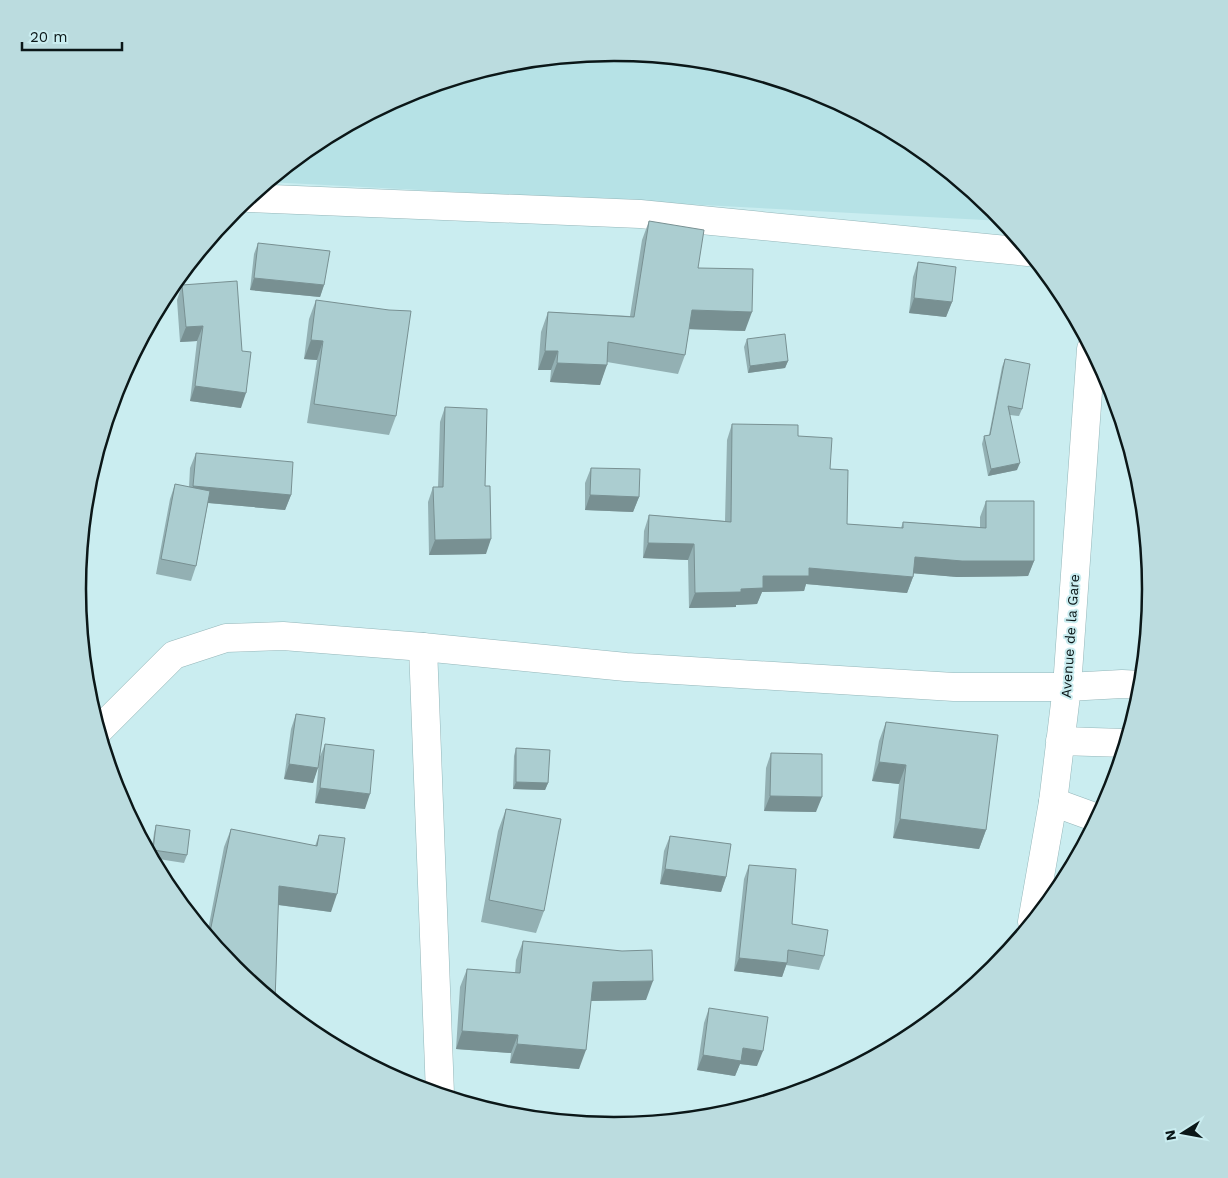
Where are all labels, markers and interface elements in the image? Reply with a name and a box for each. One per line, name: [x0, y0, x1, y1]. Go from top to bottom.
scale bar: [22, 20, 122, 52]
text: 20 m: [30, 28, 68, 46]
street label: Avenue de la Gare: [1058, 573, 1082, 699]
north arrow: [1158, 1108, 1208, 1158]
text: N: [1161, 1129, 1179, 1142]

